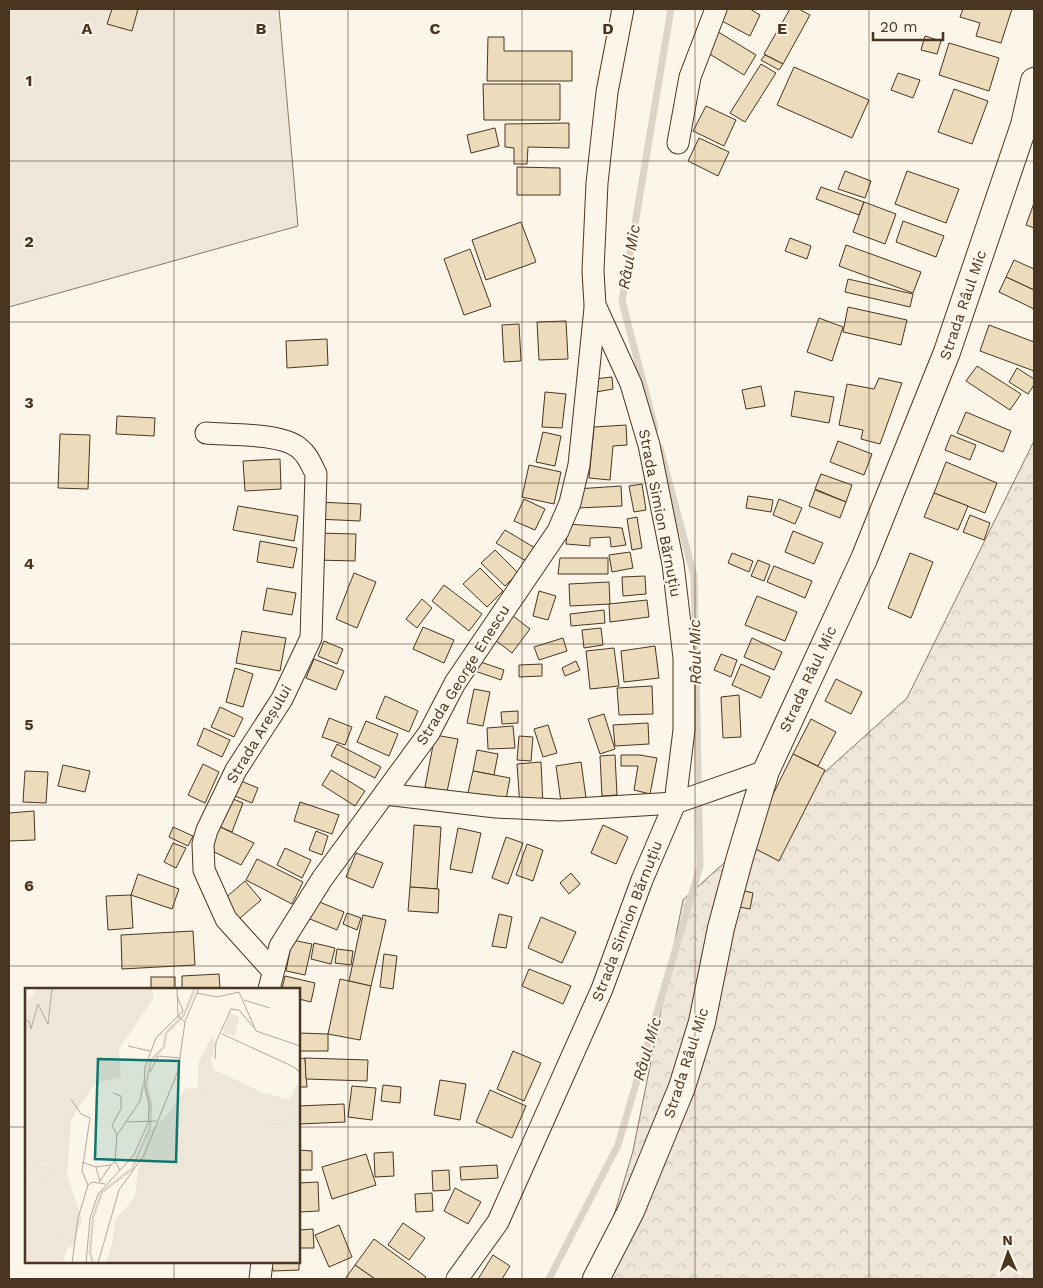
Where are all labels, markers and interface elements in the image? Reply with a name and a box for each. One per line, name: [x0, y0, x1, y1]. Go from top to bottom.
scale bar: [873, 10, 943, 42]
text: 20 m: [880, 18, 918, 36]
text: A: [82, 19, 93, 38]
text: B: [256, 19, 267, 38]
text: C: [430, 19, 441, 38]
text: D: [602, 19, 614, 38]
text: E: [777, 19, 787, 38]
text: 1: [26, 71, 32, 90]
water label: Râul Mic: [614, 223, 644, 291]
text: 2: [24, 232, 34, 251]
street label: Strada Râul Mic: [936, 248, 990, 362]
text: 3: [24, 393, 34, 412]
street label: Strada Simion Bărnuțiu: [635, 428, 685, 598]
text: 4: [24, 554, 34, 573]
street label: Strada George Enescu: [412, 602, 514, 748]
water label: Râul Mic: [685, 619, 705, 685]
street label: Strada Râul Mic: [776, 623, 840, 735]
street label: Strada Areșului: [222, 681, 296, 787]
text: 5: [24, 715, 34, 734]
street label: Strada Simion Bărnuțiu: [588, 838, 666, 1004]
text: 6: [24, 876, 34, 895]
inset map: [25, 988, 300, 1263]
street label: Strada Râul Mic: [660, 1005, 712, 1121]
water label: Râul Mic: [629, 1015, 665, 1083]
north arrow: [983, 1228, 1033, 1278]
text: N: [1002, 1232, 1013, 1248]

